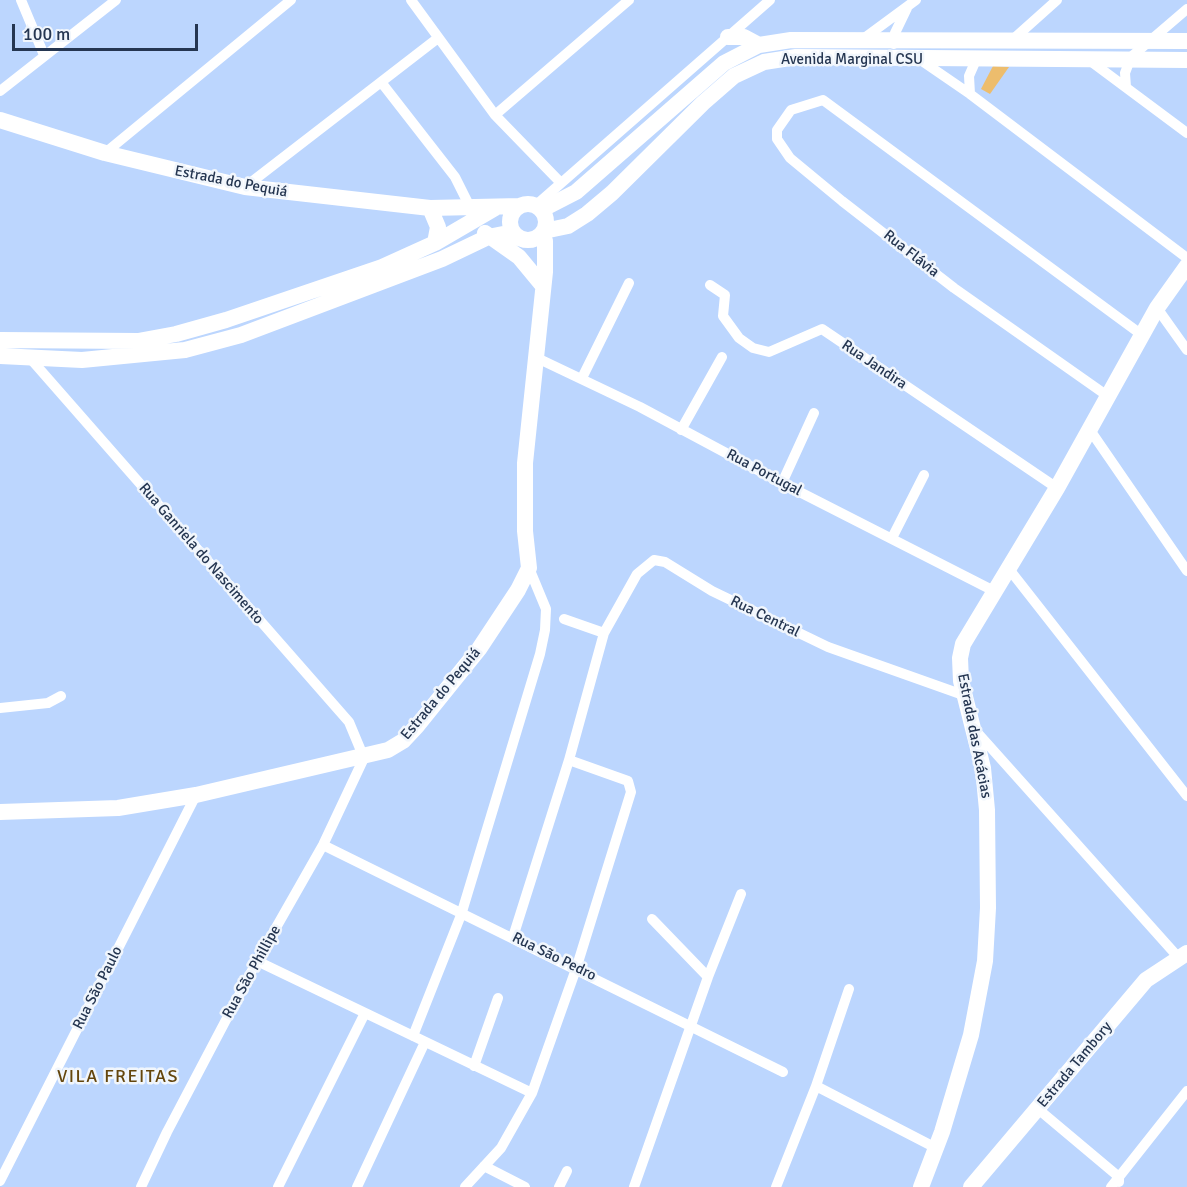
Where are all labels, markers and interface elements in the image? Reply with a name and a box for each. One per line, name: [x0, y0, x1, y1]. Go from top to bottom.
scale bar: [15, 12, 201, 50]
text: 100 m: [23, 23, 70, 45]
street label: Avenida Marginal CSU: [781, 51, 923, 69]
street label: Estrada do Pequiá: [173, 162, 289, 202]
street label: Rua Flávia: [880, 227, 942, 281]
street label: Rua Jandira: [838, 337, 910, 393]
street label: Rua Portugal: [723, 446, 805, 500]
street label: Rua Ganriela do Nascimento: [135, 480, 267, 628]
street label: Rua Central: [727, 592, 803, 642]
street label: Estrada do Pequiá: [397, 644, 485, 744]
street label: Estrada das Acácias: [953, 672, 995, 800]
street label: Rua São Phillipe: [219, 922, 285, 1022]
street label: Rua São Pedro: [509, 929, 599, 985]
street label: Rua São Paulo: [69, 943, 127, 1033]
street label: Estrada Tambory: [1034, 1018, 1116, 1112]
district label: VILA FREITAS: [57, 1066, 179, 1088]

